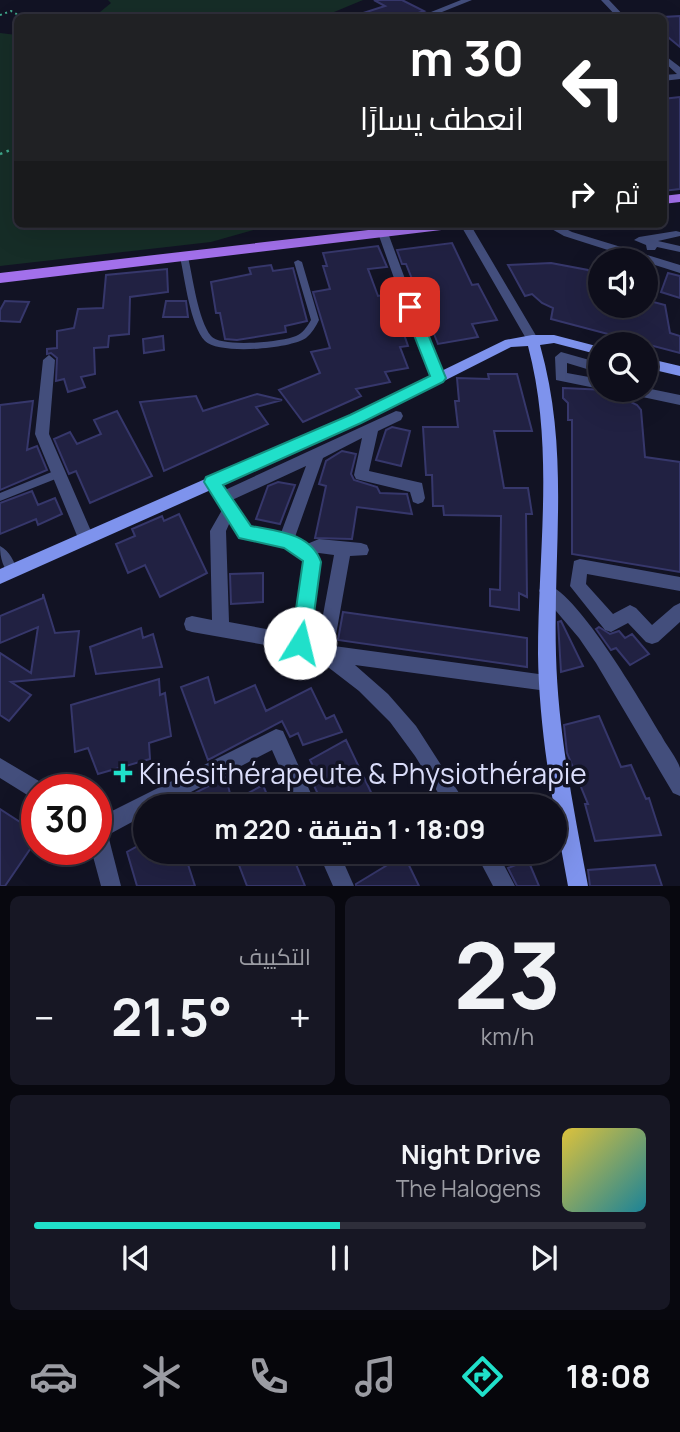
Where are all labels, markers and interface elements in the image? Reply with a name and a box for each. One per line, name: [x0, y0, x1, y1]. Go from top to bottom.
text: 30 m: [409, 24, 524, 91]
icon: left: [548, 42, 639, 133]
text: انعطف يسارًا: [360, 96, 524, 140]
icon: right: [563, 175, 601, 213]
text: ثم: [615, 176, 639, 212]
map controls: [588, 248, 658, 402]
button: sound: [588, 248, 658, 318]
pin: [380, 277, 440, 337]
icon: arrive: [391, 288, 429, 326]
button: search: [588, 332, 658, 402]
position arrow: [263, 606, 337, 680]
place label: Kinésithérapeute & Physiothérapie: [139, 754, 587, 792]
marker: Kinésithérapeute & Physiothérapie: [113, 763, 133, 783]
speed limit sign: 30: [21, 774, 112, 865]
text: 18:09 · 1 دقيقة · 220 m: [215, 811, 485, 847]
text: 23: [454, 912, 561, 1036]
text: التكييف: [239, 940, 311, 972]
text: 21.5°: [111, 981, 232, 1052]
text: −: [34, 991, 55, 1043]
text: +: [289, 991, 311, 1043]
text: km/h: [481, 1020, 534, 1052]
text: Night Drive: [401, 1136, 541, 1172]
text: The Halogens: [396, 1172, 541, 1204]
icon: previous: [117, 1239, 155, 1277]
icon: pause: [321, 1239, 359, 1277]
icon: next: [525, 1239, 563, 1277]
icon: car: [29, 1352, 78, 1401]
icon: climate: [137, 1352, 186, 1401]
icon: phone: [244, 1352, 293, 1401]
icon: music: [351, 1352, 400, 1401]
icon: directions: [458, 1352, 507, 1401]
text: 18:08: [566, 1354, 651, 1398]

